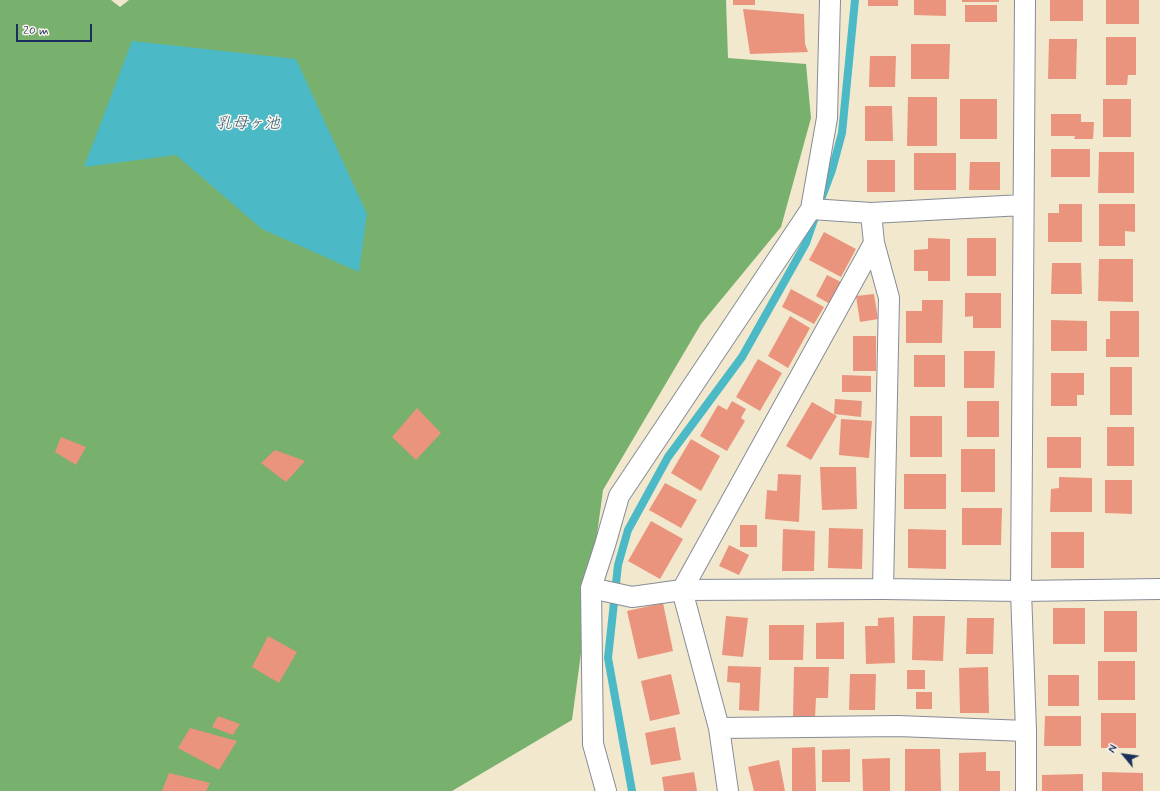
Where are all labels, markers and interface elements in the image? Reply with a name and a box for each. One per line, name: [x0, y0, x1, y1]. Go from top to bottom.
scale bar: [18, 16, 94, 42]
text: 20 m: [23, 23, 49, 39]
water label: 乳母ヶ池: [216, 115, 280, 135]
north arrow: [1104, 735, 1144, 775]
text: N: [1106, 743, 1121, 756]

